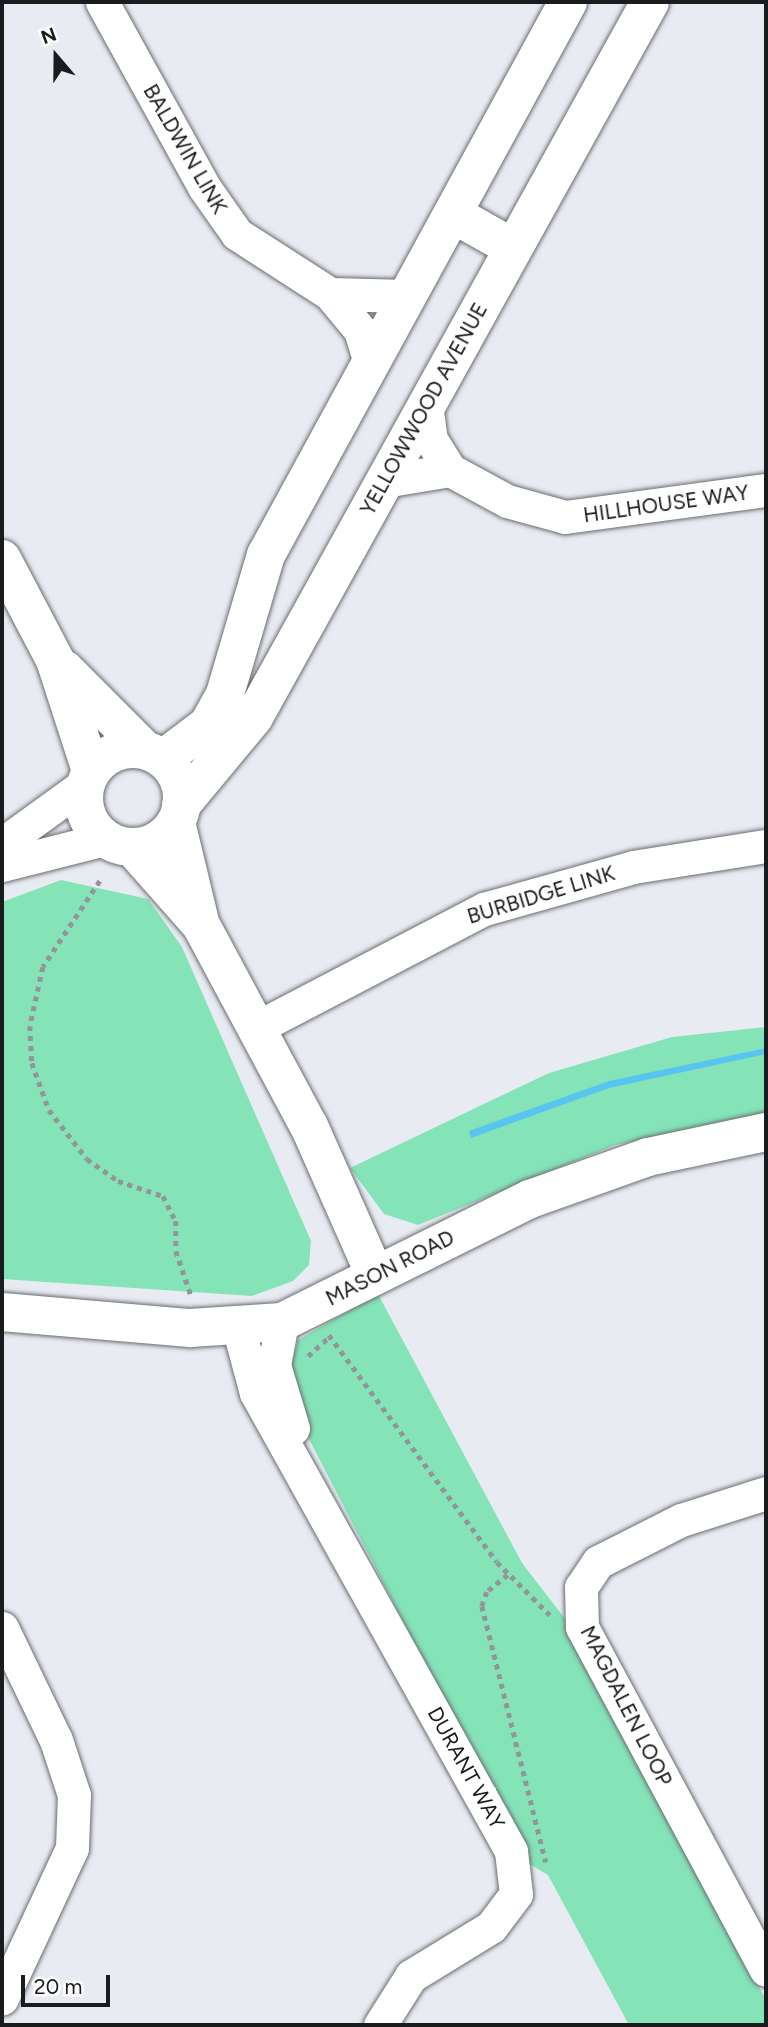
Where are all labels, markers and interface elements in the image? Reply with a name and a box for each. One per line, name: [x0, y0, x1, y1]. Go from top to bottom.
north arrow: [21, 21, 91, 91]
text: N: [38, 22, 59, 49]
street label: BALDWIN LINK: [138, 80, 232, 218]
street label: YELLOWWOOD AVENUE: [355, 298, 493, 520]
street label: HILLHOUSE WAY: [582, 480, 750, 528]
street label: BURBIDGE LINK: [464, 861, 618, 929]
street label: MASON ROAD: [322, 1225, 458, 1311]
street label: MAGDALEN LOOP: [575, 1622, 677, 1790]
street label: DURANT WAY: [422, 1702, 510, 1834]
scale bar: [24, 1960, 114, 2004]
text: 20 m: [34, 1974, 82, 1999]

